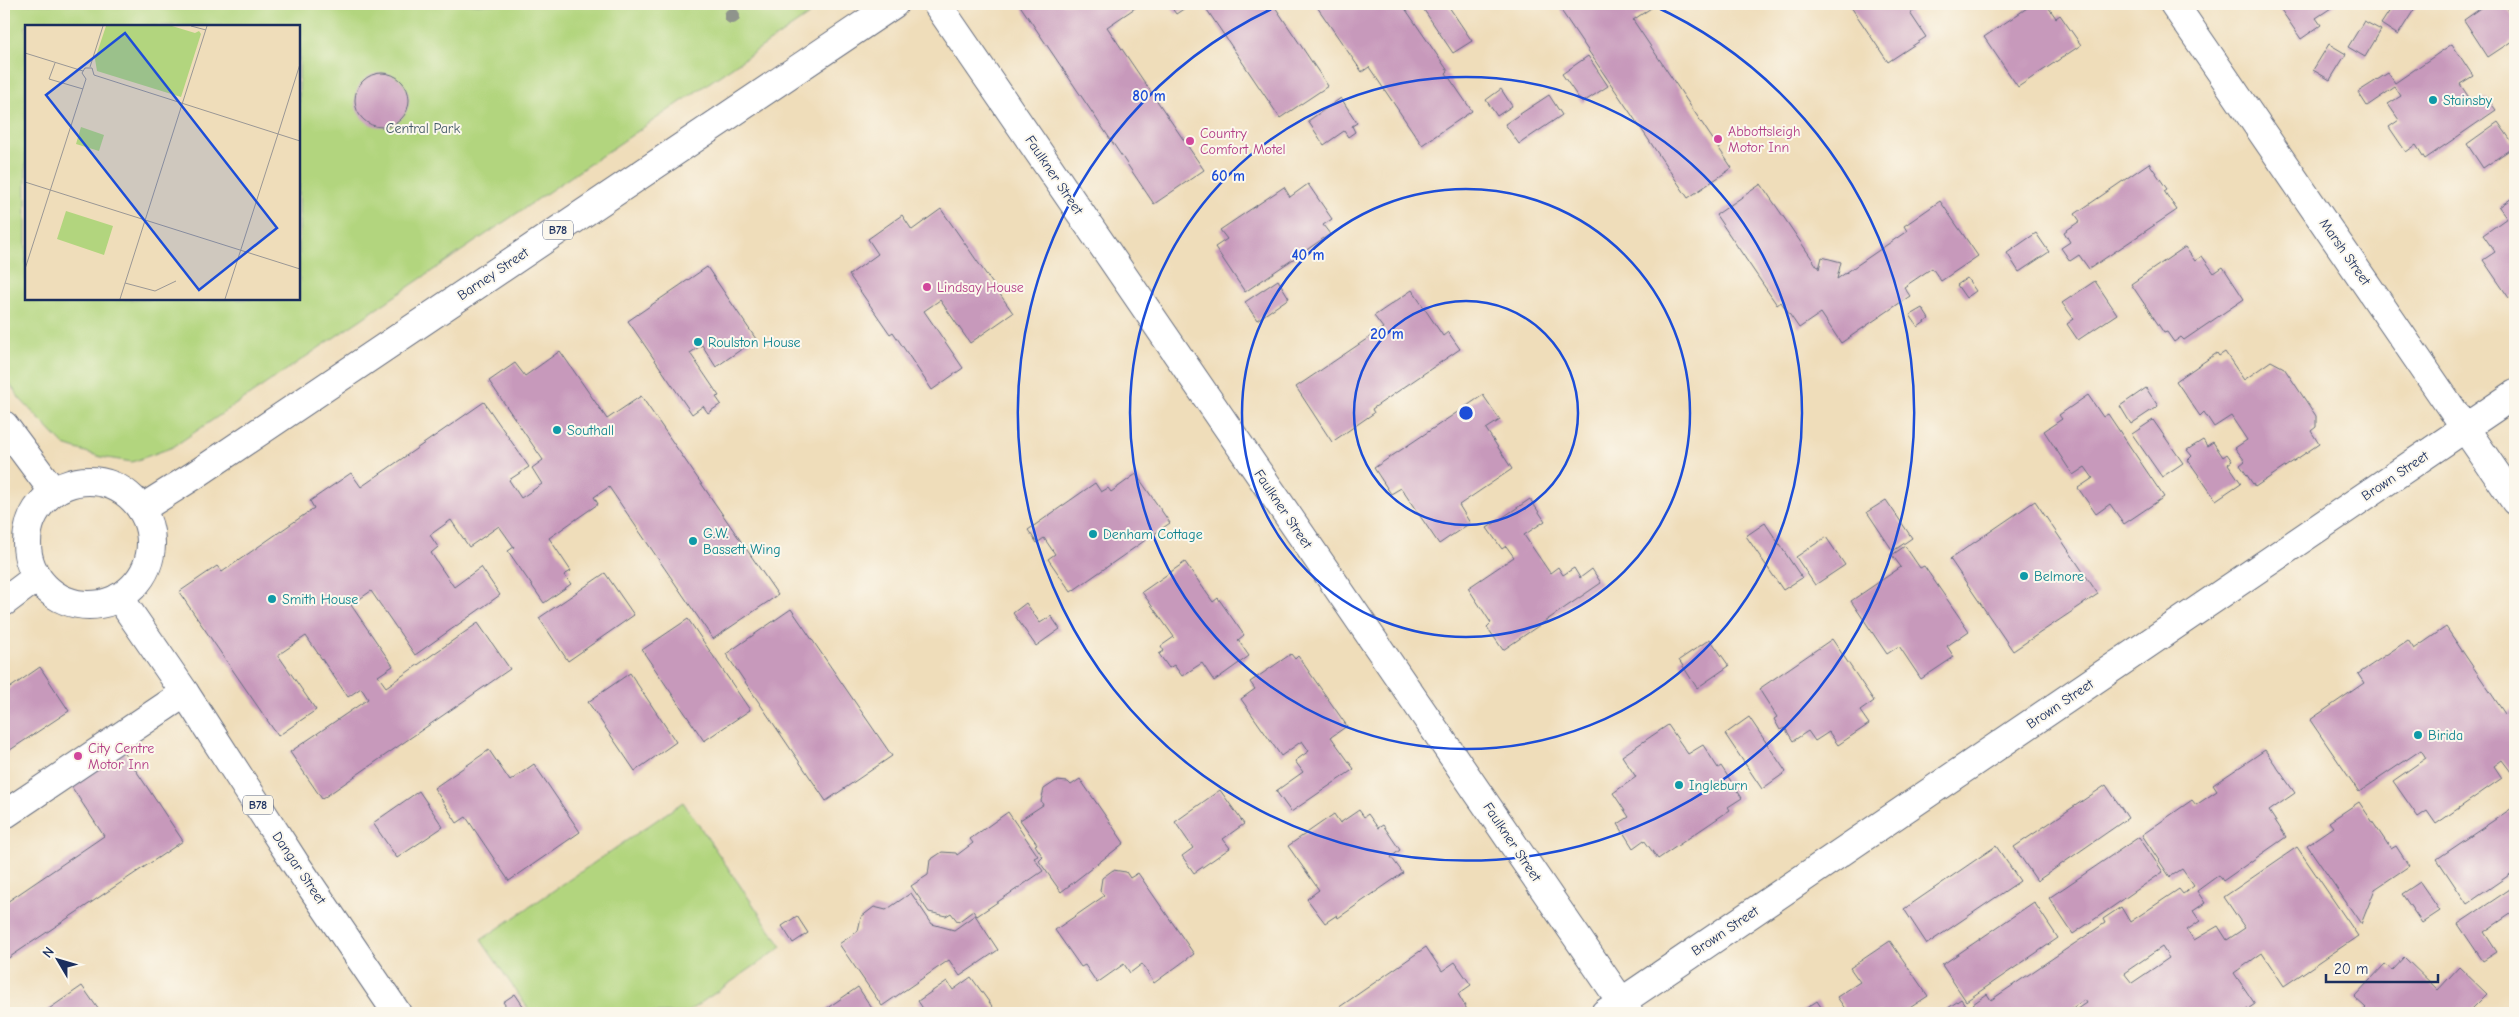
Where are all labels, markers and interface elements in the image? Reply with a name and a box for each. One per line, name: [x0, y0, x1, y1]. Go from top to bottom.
inset map: [25, 25, 300, 300]
text: 80 m: [1132, 87, 1166, 105]
place label: Stainsby: [2443, 92, 2493, 109]
marker: Stainsby: [2427, 94, 2439, 106]
park label: Central Park: [386, 120, 460, 137]
place label: Abbottsleigh Motor Inn: [1728, 123, 1800, 156]
place label: Country Comfort Motel: [1200, 125, 1286, 158]
street label: Faulkner Street: [1021, 132, 1087, 219]
marker: Abbottsleigh Motor Inn: [1712, 133, 1724, 145]
marker: Country Comfort Motel: [1184, 135, 1196, 147]
text: 60 m: [1211, 167, 1245, 185]
street label: Marsh Street: [2316, 215, 2375, 289]
road number: B78: [543, 220, 573, 240]
street label: Barney Street: [454, 243, 533, 304]
text: 40 m: [1292, 246, 1325, 264]
place label: Lindsay House: [937, 279, 1024, 296]
marker: Lindsay House: [921, 281, 933, 293]
text: 20 m: [1370, 325, 1404, 343]
place label: Roulston House: [708, 334, 801, 351]
marker: Roulston House: [692, 336, 704, 348]
centre of rings: [1457, 404, 1475, 422]
place label: Southall: [567, 422, 614, 439]
marker: Southall: [551, 424, 563, 436]
street label: Brown Street: [2358, 447, 2433, 505]
street label: Faulkner Street: [1250, 466, 1316, 553]
place label: G.W. Bassett Wing: [703, 525, 781, 558]
place label: Denham Cottage: [1103, 526, 1203, 543]
marker: Denham Cottage: [1087, 528, 1099, 540]
marker: G.W. Bassett Wing: [687, 535, 699, 547]
place label: Belmore: [2034, 568, 2084, 585]
marker: Belmore: [2018, 570, 2030, 582]
place label: Smith House: [282, 591, 358, 608]
marker: Smith House: [266, 593, 278, 605]
street label: Brown Street: [2023, 675, 2098, 733]
place label: Birida: [2428, 727, 2463, 744]
marker: Birida: [2412, 729, 2424, 741]
place label: City Centre Motor Inn: [88, 740, 154, 773]
marker: City Centre Motor Inn: [72, 750, 84, 762]
place label: Ingleburn: [1689, 777, 1748, 794]
marker: Ingleburn: [1673, 779, 1685, 791]
road number: B78: [243, 796, 273, 814]
street label: Faulkner Street: [1479, 799, 1545, 886]
street label: Dangar Street: [269, 829, 330, 908]
street label: Brown Street: [1688, 902, 1763, 960]
north arrow: [32, 934, 82, 984]
text: N: [39, 943, 58, 961]
scale bar: [2326, 952, 2439, 984]
text: 20 m: [2334, 960, 2368, 978]

